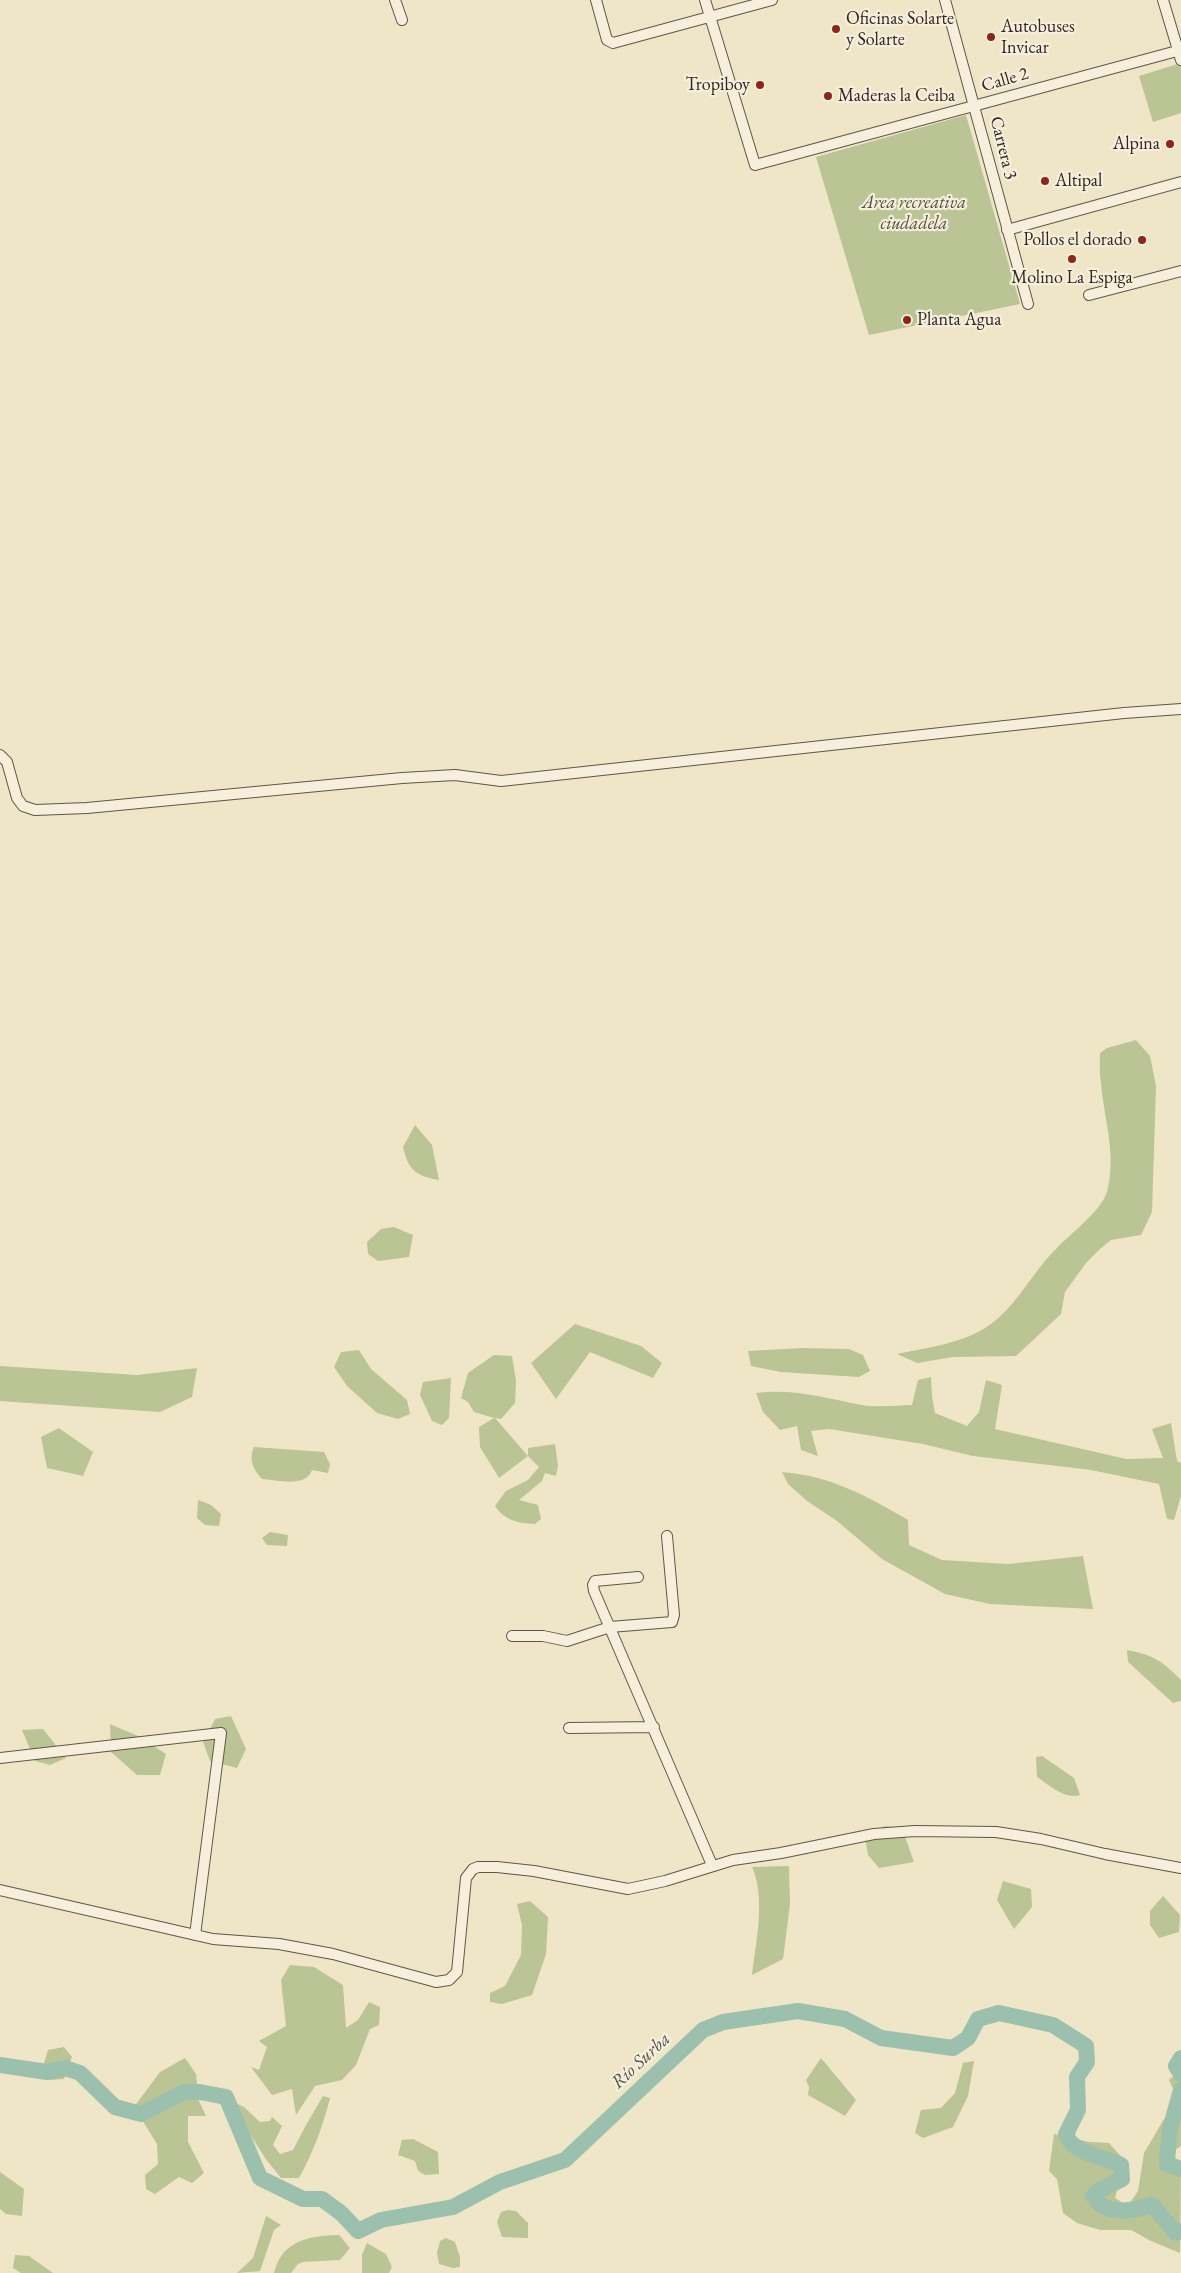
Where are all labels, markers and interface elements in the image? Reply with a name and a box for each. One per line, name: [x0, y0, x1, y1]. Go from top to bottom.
place label: Oficinas Solarte y Solarte: [846, 8, 954, 50]
place label: Autobuses Invicar: [1001, 16, 1075, 58]
marker: Oficinas Solarte y Solarte: [830, 23, 842, 35]
marker: Autobuses Invicar: [985, 31, 997, 43]
street label: Calle 2: [979, 63, 1031, 97]
place label: Tropiboy: [685, 74, 750, 96]
marker: Tropiboy: [754, 79, 766, 91]
place label: Maderas la Ceiba: [838, 85, 955, 107]
marker: Maderas la Ceiba: [822, 90, 834, 102]
street label: Carrera 3: [985, 114, 1021, 182]
place label: Alpina: [1113, 133, 1160, 155]
marker: Alpina: [1164, 138, 1176, 150]
place label: Altipal: [1055, 170, 1102, 192]
marker: Altipal: [1039, 175, 1051, 187]
park label: Area recreativa ciudadela: [862, 192, 966, 234]
place label: Pollos el dorado: [1023, 229, 1132, 251]
marker: Pollos el dorado: [1136, 234, 1148, 246]
marker: Molino La Espiga: [1066, 253, 1078, 265]
place label: Molino La Espiga: [1011, 267, 1133, 289]
place label: Planta Agua: [917, 309, 1001, 331]
marker: Planta Agua: [901, 314, 913, 326]
water label: Río Surba: [607, 2028, 675, 2094]

